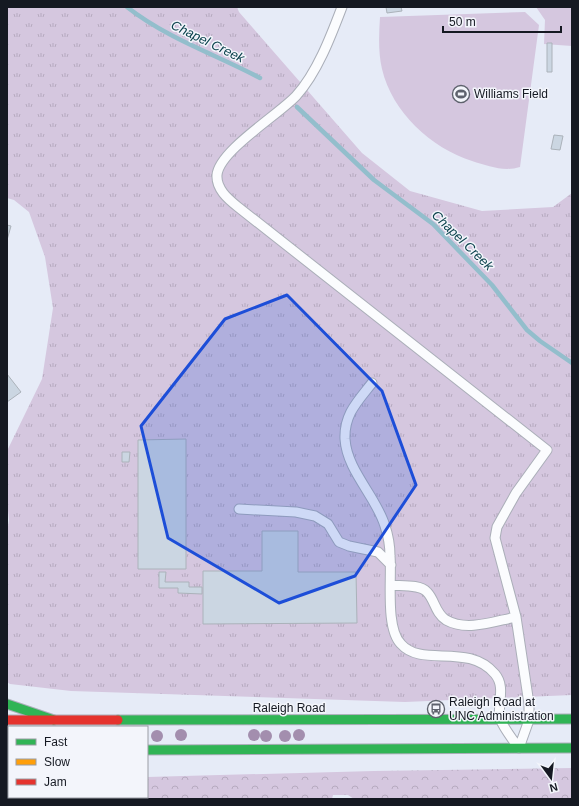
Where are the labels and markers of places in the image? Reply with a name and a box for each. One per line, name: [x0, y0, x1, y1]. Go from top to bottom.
sports icon: Williams Field: [451, 84, 471, 104]
place label: Williams Field: [474, 87, 548, 101]
place label: Raleigh Road at UNC Administration: [449, 695, 554, 723]
bus stop icon: Raleigh Road at UNC Administration: [426, 699, 446, 719]

